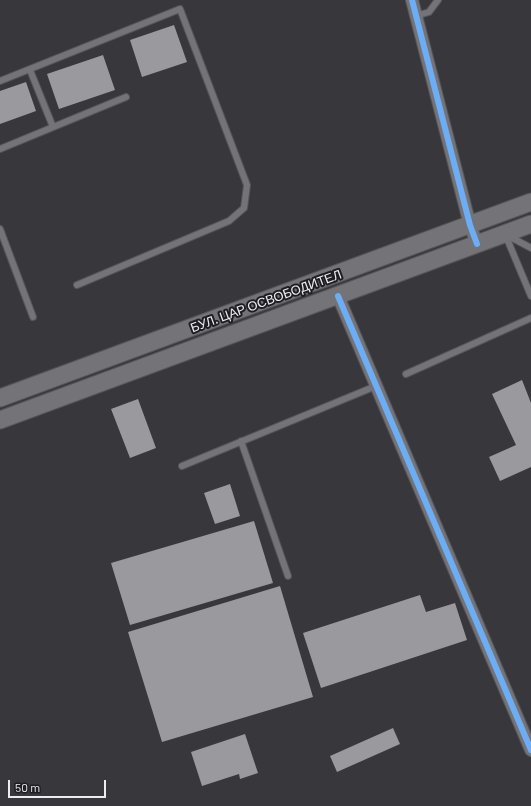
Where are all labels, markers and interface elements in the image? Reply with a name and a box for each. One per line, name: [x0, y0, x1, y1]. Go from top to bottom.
street label: БУЛ. ЦАР ОСВОБОДИТЕЛ: [188, 266, 344, 336]
scale bar: [10, 772, 108, 798]
text: 50 m: [15, 780, 40, 794]

